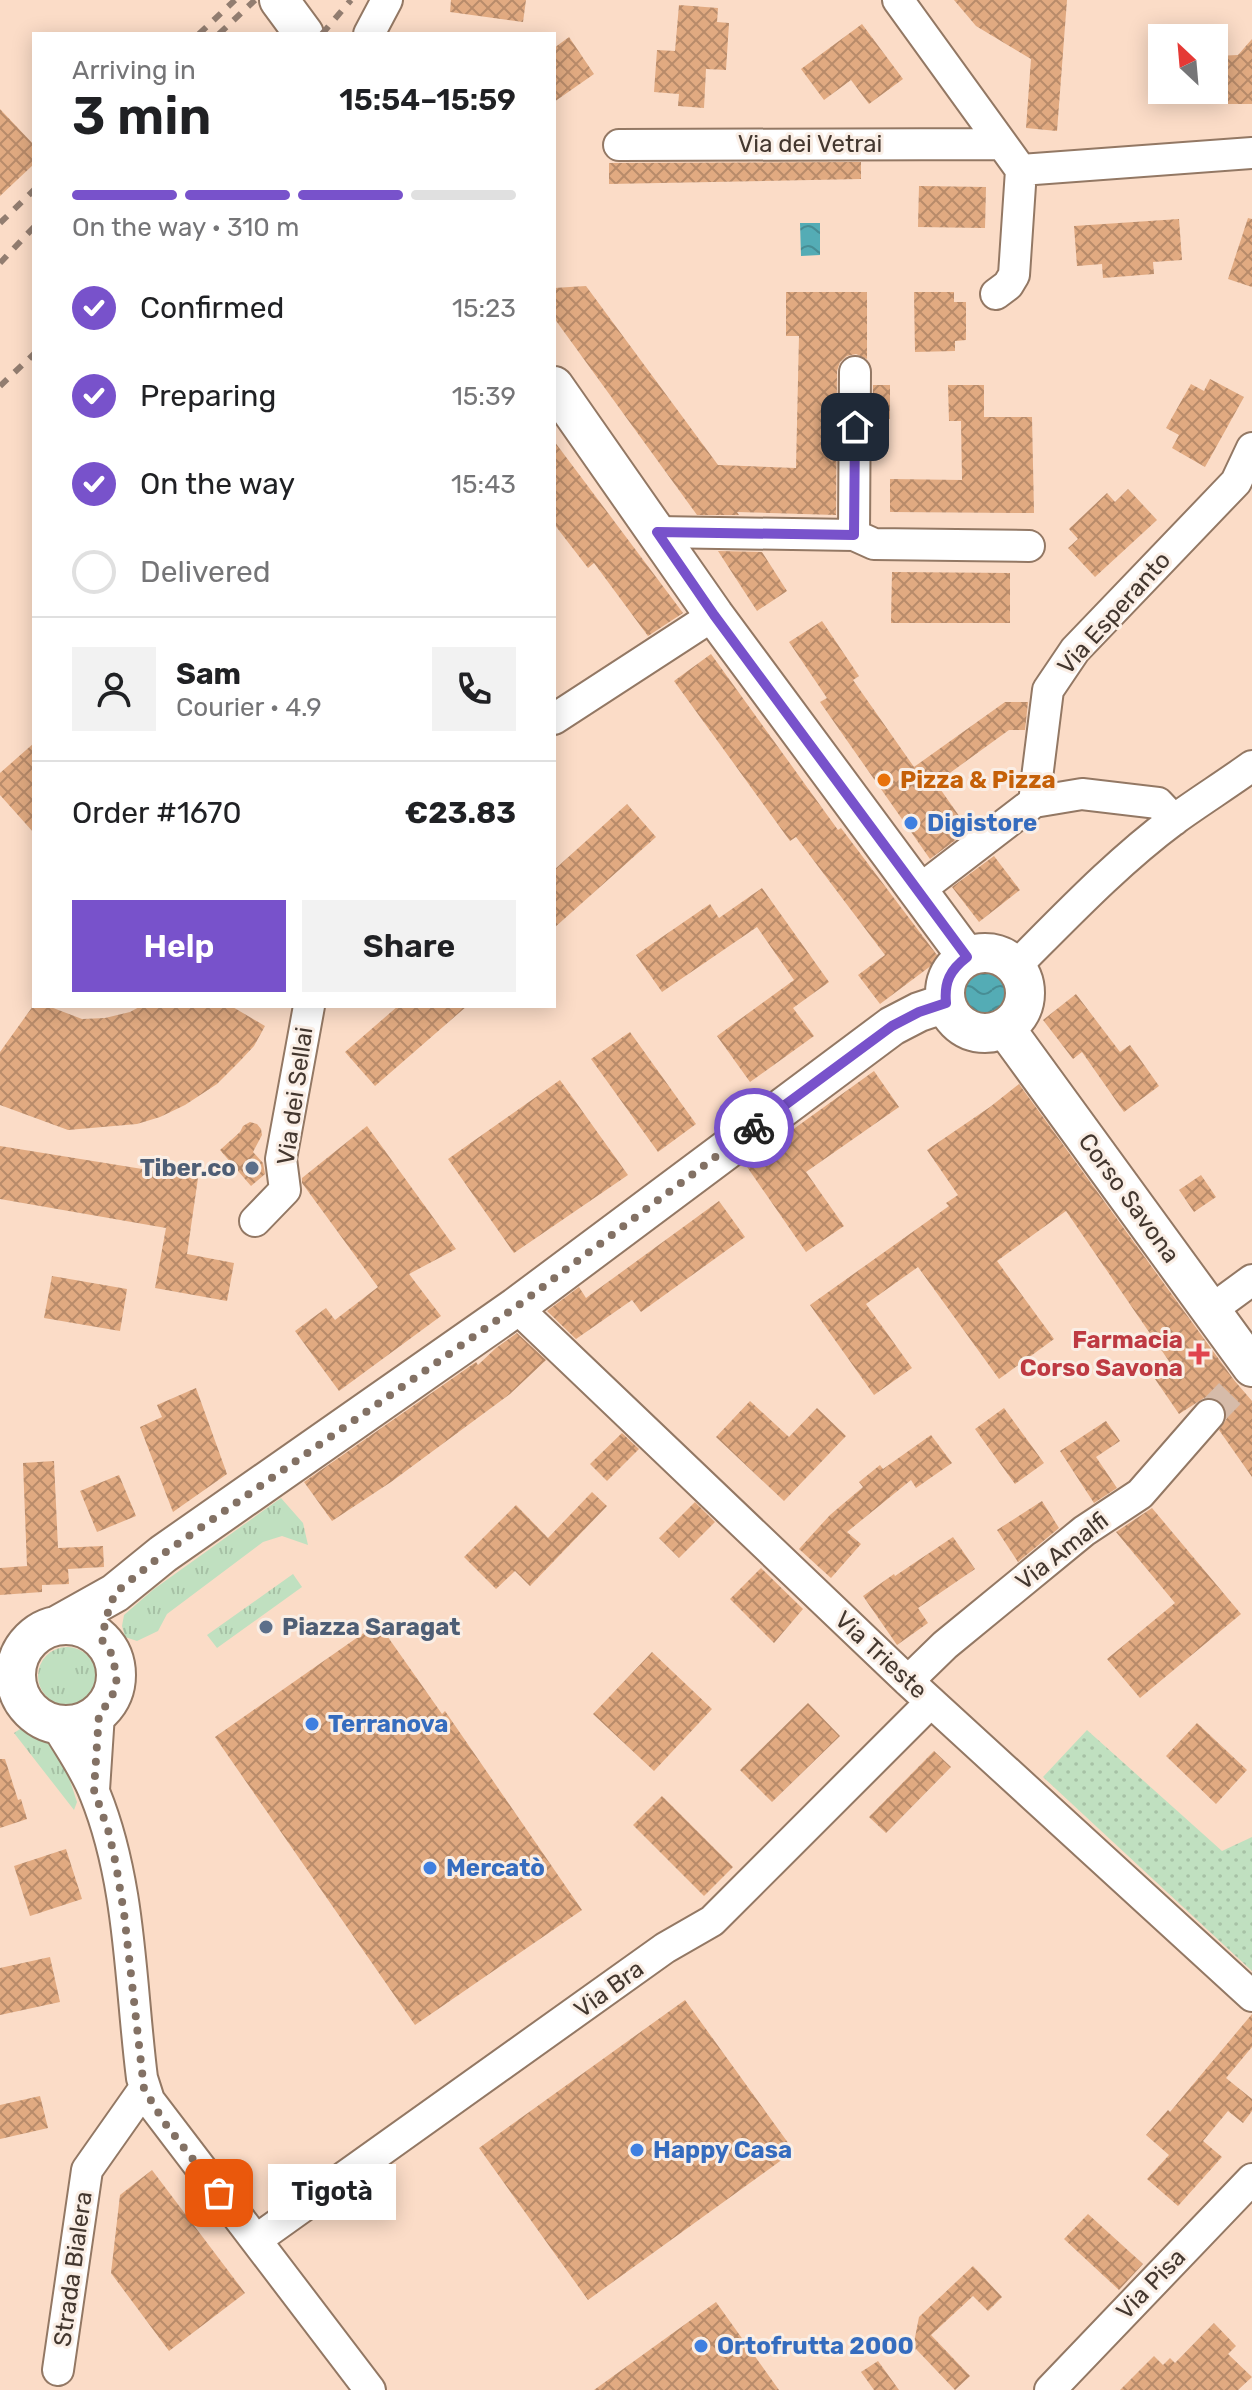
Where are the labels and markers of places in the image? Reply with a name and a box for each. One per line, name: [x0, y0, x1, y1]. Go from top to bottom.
pin: [821, 393, 889, 461]
place label: Pizza & Pizza: [900, 766, 1056, 794]
marker: Pizza & Pizza: [875, 771, 893, 789]
place label: Digistore: [927, 809, 1037, 837]
marker: Digistore: [902, 814, 920, 832]
place label: Tiber.co: [140, 1154, 236, 1182]
marker: Tiber.co: [243, 1159, 261, 1177]
place label: Farmacia Corso Savona: [1020, 1326, 1183, 1382]
marker: Farmacia Corso Savona: [1190, 1345, 1208, 1363]
place label: Piazza Saragat: [282, 1613, 460, 1641]
marker: Piazza Saragat: [257, 1618, 275, 1636]
place label: Terranova: [328, 1710, 449, 1738]
marker: Terranova: [303, 1715, 321, 1733]
place label: Mercatò: [446, 1854, 545, 1882]
marker: Mercatò: [421, 1859, 439, 1877]
place label: Happy Casa: [653, 2136, 792, 2164]
marker: Happy Casa: [628, 2141, 646, 2159]
pin: [185, 2159, 253, 2227]
callout: Tigotà: [267, 2165, 395, 2221]
place label: Ortofrutta 2000: [717, 2332, 914, 2360]
marker: Ortofrutta 2000: [692, 2337, 710, 2355]

